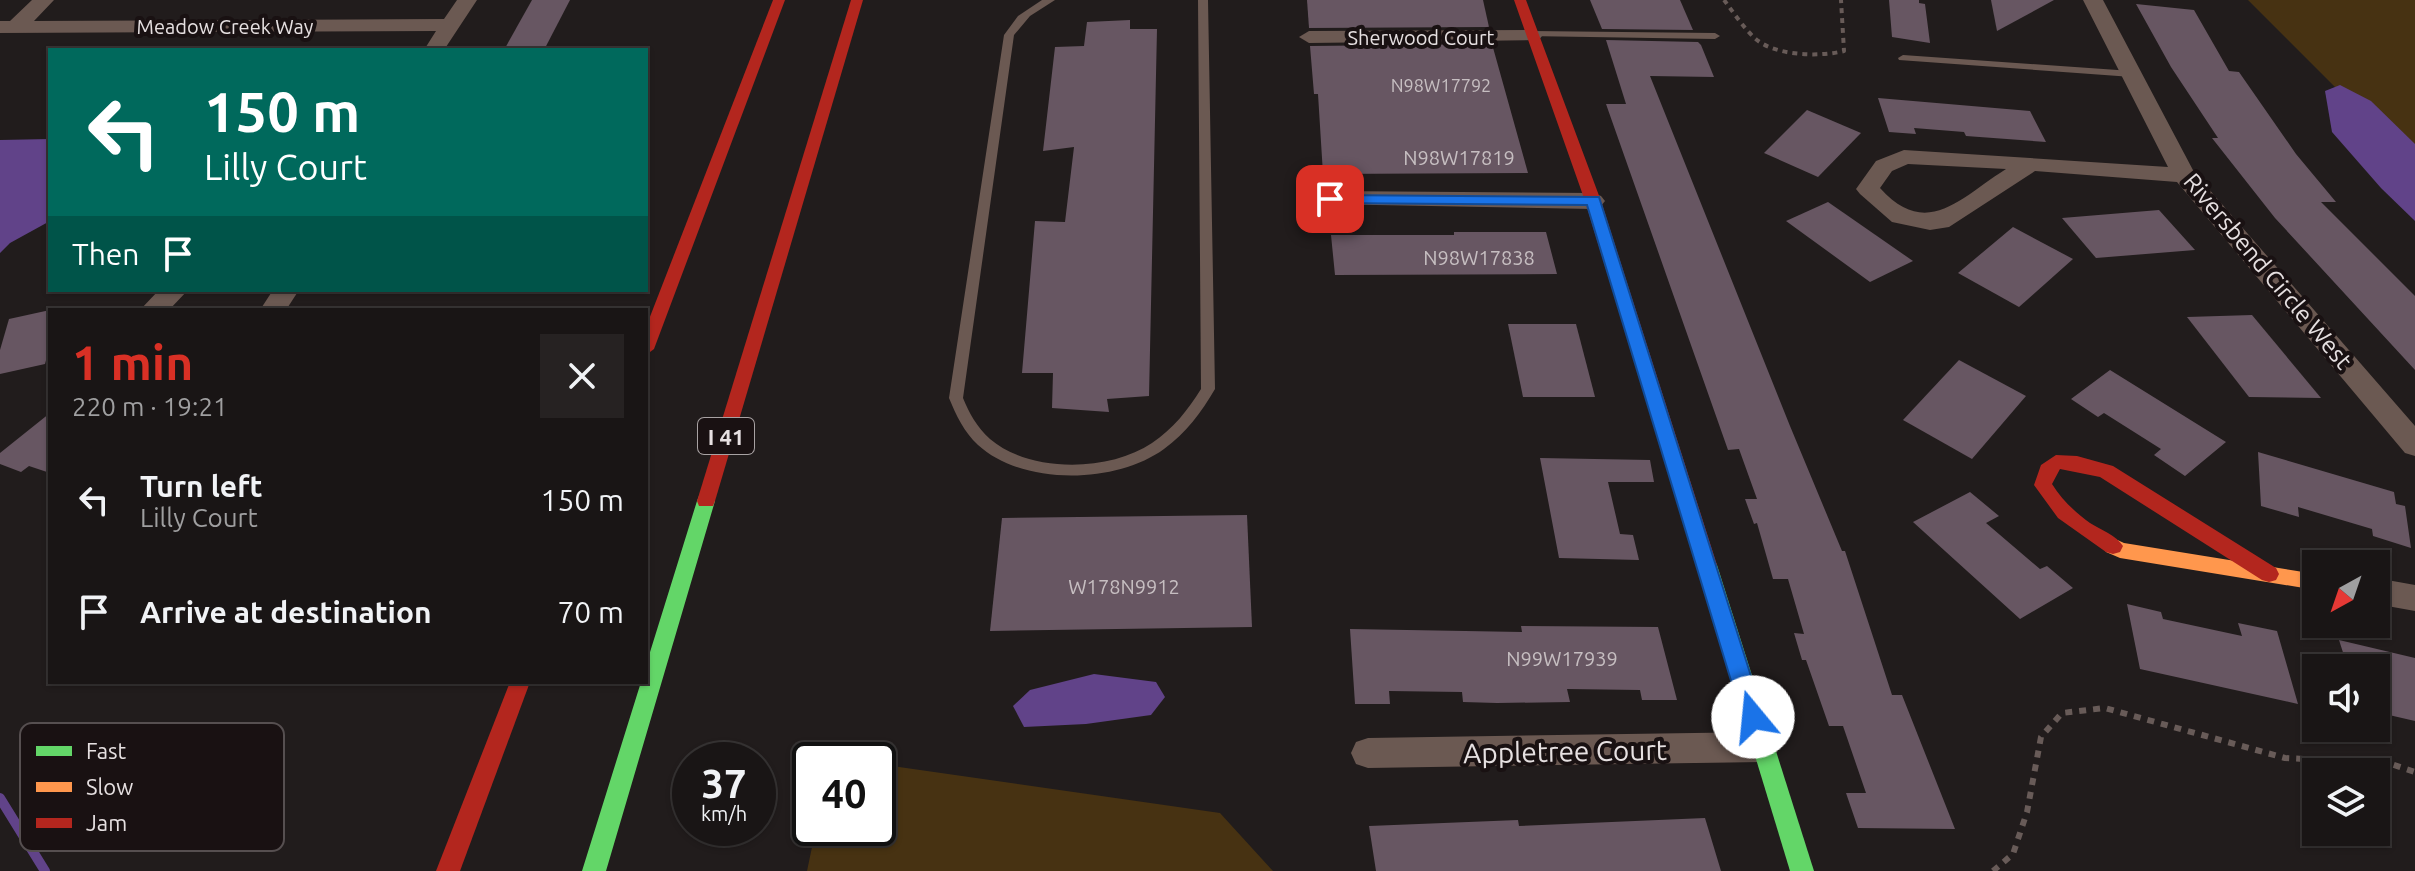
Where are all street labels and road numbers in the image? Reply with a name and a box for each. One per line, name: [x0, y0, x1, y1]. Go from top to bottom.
street label: Meadow Creek Way: [137, 15, 314, 38]
street label: Sherwood Court: [1348, 26, 1495, 49]
street label: Riversbend Circle West: [2178, 168, 2358, 375]
road number: I 41: [698, 418, 754, 454]
street label: Appletree Court: [1463, 734, 1667, 768]

